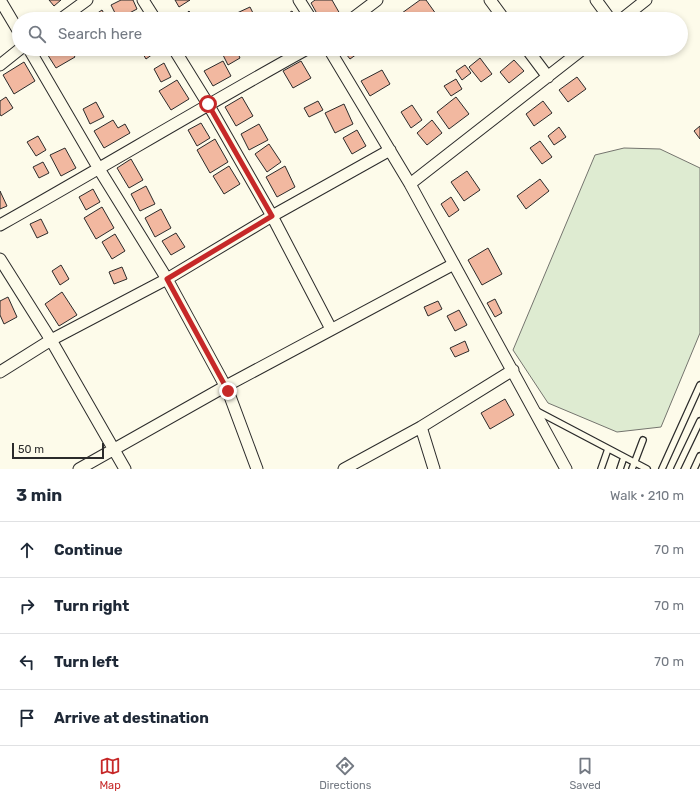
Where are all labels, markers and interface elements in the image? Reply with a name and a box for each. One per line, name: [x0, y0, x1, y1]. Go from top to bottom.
search box: [12, 12, 688, 56]
icon: search: [26, 23, 48, 45]
text: Search here: [58, 25, 142, 43]
route start: [199, 95, 217, 113]
route end: [219, 382, 237, 400]
scale bar: [12, 441, 104, 460]
text: 50 m: [18, 443, 44, 456]
text: 3 min: [16, 485, 62, 505]
text: Walk · 210 m: [610, 488, 684, 503]
icon: ahead: [16, 539, 38, 561]
text: Continue: [54, 541, 123, 559]
text: 70 m: [654, 542, 684, 557]
icon: right: [16, 595, 38, 617]
text: Turn right: [54, 597, 129, 615]
text: 70 m: [654, 598, 684, 613]
icon: left: [16, 651, 38, 673]
text: Turn left: [54, 653, 119, 671]
text: 70 m: [654, 654, 684, 669]
icon: arrive: [16, 707, 38, 729]
text: Arrive at destination: [54, 709, 209, 727]
tab: Map: [99, 755, 121, 792]
tab: Directions: [319, 755, 371, 792]
tab: Saved: [570, 755, 601, 792]

